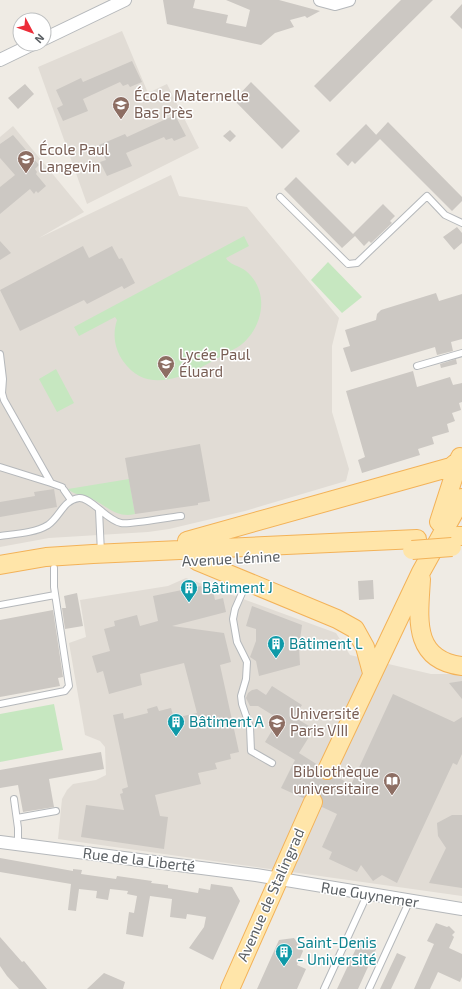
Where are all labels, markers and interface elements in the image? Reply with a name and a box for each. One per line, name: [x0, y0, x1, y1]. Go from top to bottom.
north arrow: [12, 12, 52, 52]
text: N: [32, 32, 47, 46]
place label: École Maternelle Bas Près: [134, 86, 249, 121]
school or university icon: École Maternelle Bas Près: [111, 95, 131, 120]
place label: École Paul Langevin: [39, 140, 110, 175]
school or university icon: École Paul Langevin: [16, 149, 36, 174]
place label: Lycée Paul Éluard: [179, 345, 251, 380]
school or university icon: Lycée Paul Éluard: [156, 354, 176, 379]
street label: Avenue Lénine: [181, 546, 281, 570]
building icon: Bâtiment J: [179, 578, 199, 603]
place label: Bâtiment J: [202, 578, 273, 596]
building icon: Bâtiment L: [266, 634, 286, 659]
place label: Bâtiment L: [289, 634, 363, 652]
place label: Université Paris VIII: [290, 704, 359, 739]
building icon: Bâtiment A: [166, 712, 186, 737]
place label: Bâtiment A: [189, 712, 265, 730]
school or university icon: Université Paris VIII: [267, 713, 287, 738]
place label: Bibliothèque universitaire: [293, 762, 379, 797]
library icon: Bibliothèque universitaire: [382, 771, 402, 796]
street label: Avenue de Stalingrad: [233, 825, 308, 964]
street label: Rue de la Liberté: [82, 843, 196, 875]
street label: Rue Guynemer: [320, 877, 421, 911]
place label: Saint-Denis - Université: [297, 933, 377, 968]
building icon: Saint-Denis - Université: [274, 942, 294, 967]

